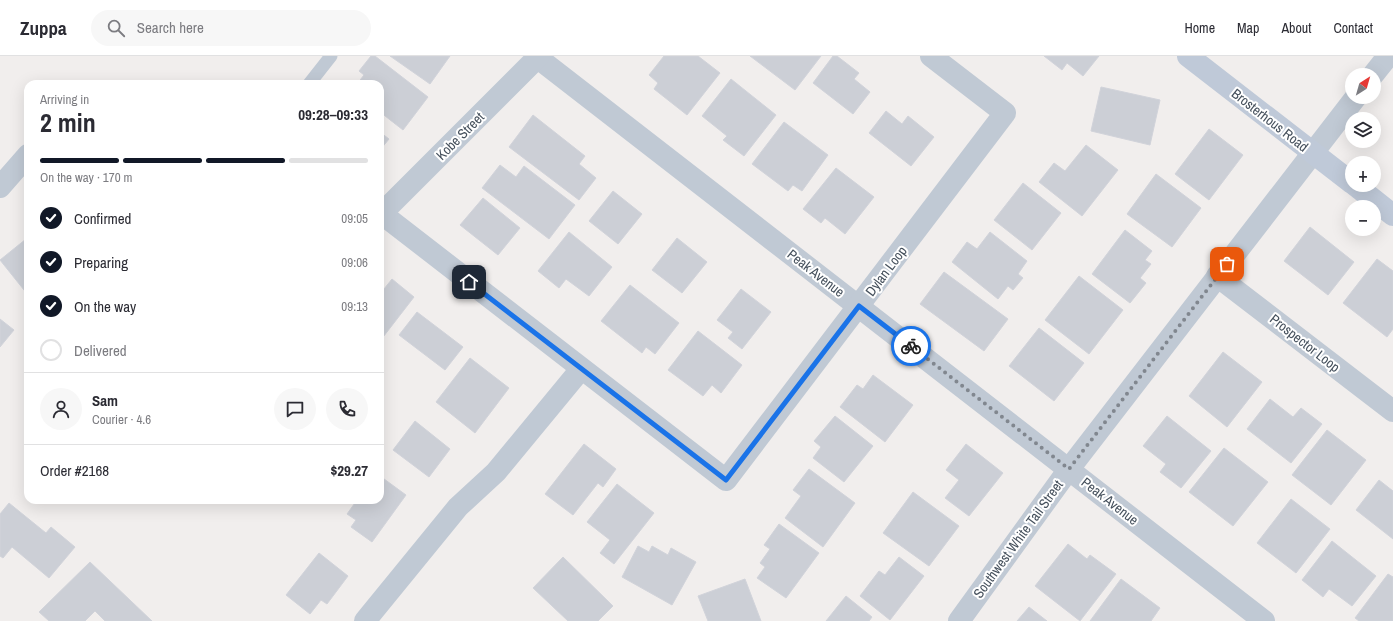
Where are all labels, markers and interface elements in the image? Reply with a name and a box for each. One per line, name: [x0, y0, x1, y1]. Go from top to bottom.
search box: [91, 10, 371, 46]
text: Zuppa: [20, 15, 67, 41]
icon: search: [105, 17, 127, 39]
text: Search here: [137, 17, 204, 38]
text: Home: [1184, 19, 1215, 37]
text: Map: [1237, 19, 1259, 37]
text: About: [1281, 19, 1311, 37]
text: Contact: [1333, 19, 1373, 37]
north arrow: [1345, 68, 1381, 104]
map controls: [1345, 68, 1381, 236]
street label: Brosterhous Road: [1228, 84, 1312, 156]
text: Arriving in: [40, 91, 89, 108]
text: 09:28–09:33: [298, 104, 368, 125]
text: 2 min: [40, 105, 96, 140]
street label: Kobe Street: [432, 108, 488, 164]
button: layers: [1345, 112, 1381, 148]
button: +: [1345, 156, 1381, 192]
text: On the way · 170 m: [40, 169, 132, 186]
button: −: [1345, 200, 1381, 236]
icon: check: [40, 207, 62, 229]
text: Confirmed: [74, 208, 131, 229]
text: 09:05: [341, 210, 368, 227]
street label: Dylan Loop: [861, 242, 911, 300]
street label: Peak Avenue: [784, 245, 848, 301]
pin: [1210, 247, 1244, 281]
icon: check: [40, 251, 62, 273]
text: Preparing: [74, 252, 128, 273]
icon: bag: [1216, 253, 1238, 275]
text: 09:06: [341, 254, 368, 271]
pin: [452, 265, 486, 299]
icon: home: [458, 271, 480, 293]
icon: check: [40, 295, 62, 317]
text: On the way: [74, 296, 136, 317]
text: 09:13: [341, 298, 368, 315]
street label: Prospector Loop: [1266, 310, 1344, 376]
courier: [891, 326, 931, 366]
icon: bike: [900, 335, 922, 357]
text: Delivered: [74, 340, 127, 361]
button: person: [40, 388, 82, 430]
button: chat: [274, 388, 316, 430]
button: phone: [326, 388, 368, 430]
text: Sam: [92, 390, 118, 411]
text: Courier · 4.6: [92, 411, 151, 428]
text: Order #2168: [40, 460, 109, 481]
text: $29.27: [330, 460, 368, 481]
street label: Peak Avenue: [1078, 473, 1142, 529]
street label: Southwest White Tail Street: [969, 476, 1067, 602]

